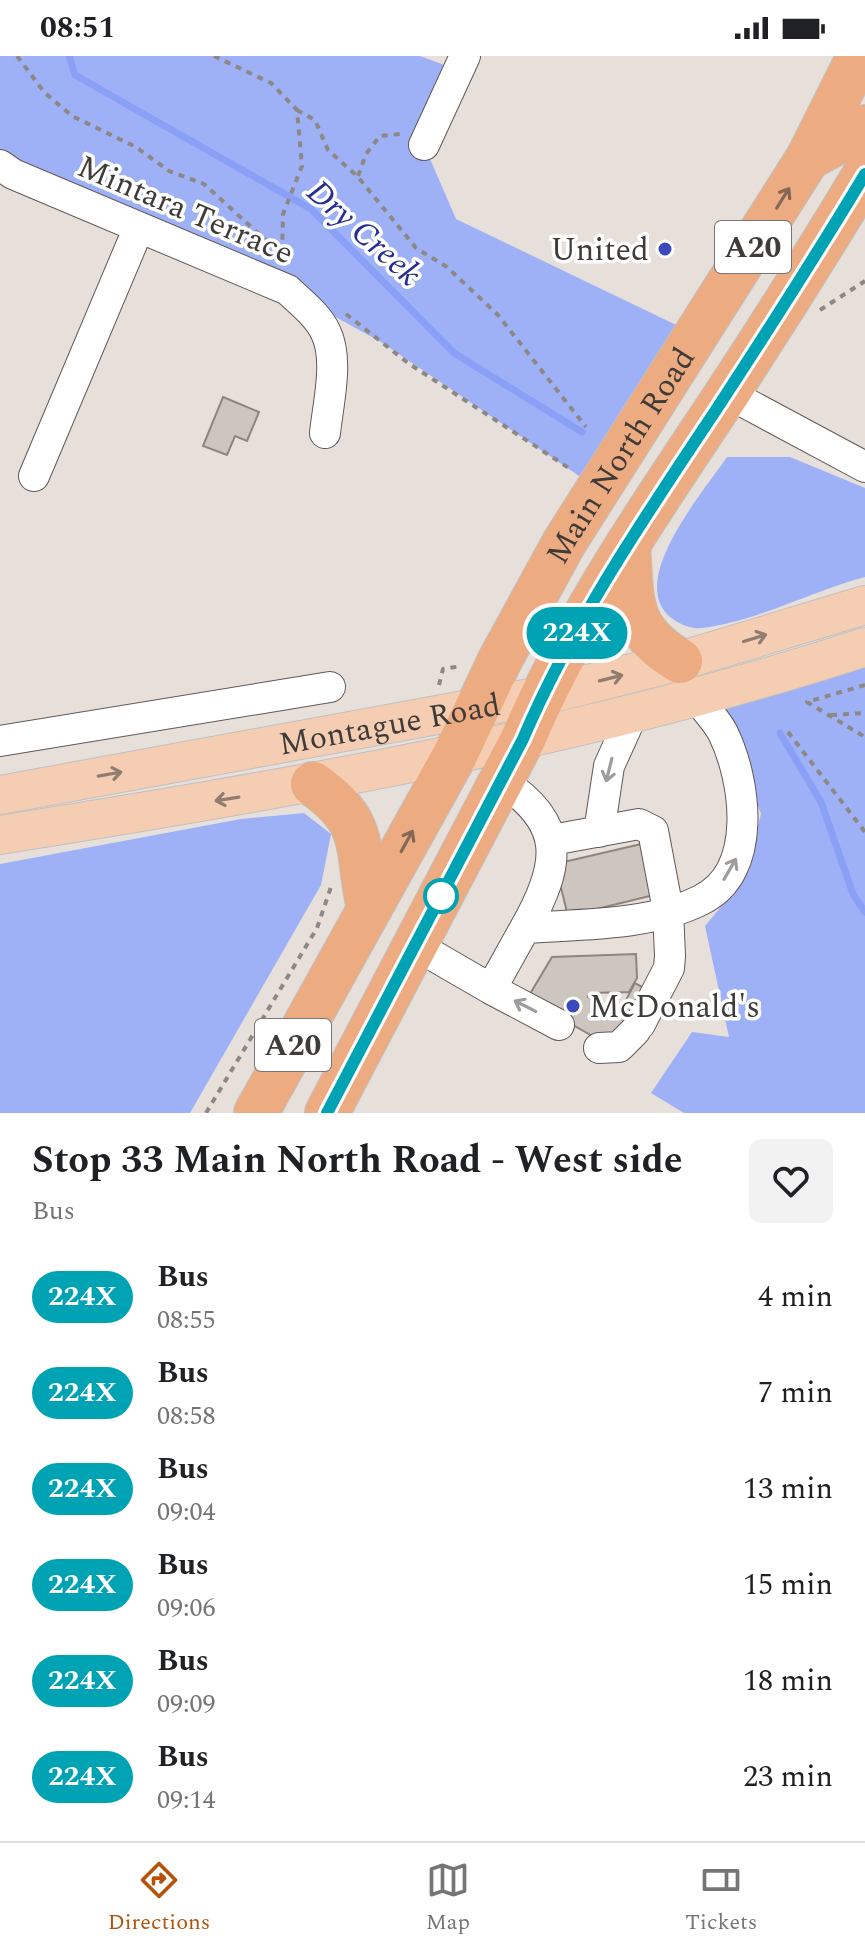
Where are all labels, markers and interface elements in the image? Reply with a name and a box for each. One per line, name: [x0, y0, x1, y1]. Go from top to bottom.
text: 08:51: [40, 5, 115, 51]
street label: Mintara Terrace: [70, 143, 301, 278]
water label: Dry Creek: [294, 167, 433, 300]
one-way arrow: [776, 187, 792, 210]
road number: A20: [715, 221, 791, 273]
place label: United: [551, 226, 649, 275]
marker: United: [656, 240, 674, 258]
street label: Main North Road: [534, 338, 708, 573]
line badge: 224X: [521, 607, 633, 659]
text: 224X: [543, 611, 611, 654]
one-way arrow: [742, 630, 767, 644]
one-way arrow: [597, 670, 623, 685]
street label: Montague Road: [275, 681, 505, 770]
one-way arrow: [601, 757, 616, 783]
one-way arrow: [97, 766, 122, 781]
one-way arrow: [214, 792, 240, 807]
one-way arrow: [399, 830, 415, 853]
one-way arrow: [722, 858, 738, 881]
unlabelled marker: [424, 879, 458, 913]
place label: McDonald's: [589, 983, 760, 1032]
marker: McDonald's: [564, 997, 582, 1015]
one-way arrow: [514, 998, 537, 1014]
road number: A20: [255, 1019, 331, 1071]
text: Stop 33 Main North Road - West side: [32, 1132, 683, 1190]
button: heart: [749, 1139, 833, 1223]
text: Bus: [32, 1191, 75, 1231]
text: Bus: [157, 1254, 209, 1300]
text: 4 min: [758, 1274, 833, 1320]
text: 224X: [48, 1275, 117, 1318]
text: 08:55: [157, 1300, 215, 1340]
text: Bus: [157, 1350, 209, 1396]
text: 7 min: [758, 1370, 833, 1416]
text: 224X: [48, 1371, 117, 1414]
text: 08:58: [157, 1396, 215, 1436]
text: Bus: [157, 1446, 209, 1492]
text: 13 min: [743, 1466, 833, 1512]
text: 224X: [48, 1467, 117, 1510]
text: 09:04: [157, 1492, 215, 1532]
text: Bus: [157, 1542, 209, 1588]
text: 15 min: [743, 1562, 833, 1608]
text: 224X: [48, 1563, 117, 1606]
text: 09:06: [157, 1588, 215, 1628]
text: Bus: [157, 1638, 209, 1684]
text: 18 min: [743, 1658, 833, 1704]
text: 224X: [48, 1659, 117, 1702]
text: 09:09: [157, 1684, 215, 1724]
text: Bus: [157, 1734, 209, 1780]
text: 23 min: [743, 1754, 833, 1800]
text: 224X: [48, 1755, 117, 1798]
text: 09:14: [157, 1780, 215, 1820]
tab: Directions: [108, 1858, 210, 1939]
tab: Map: [426, 1858, 470, 1939]
tab: Tickets: [685, 1858, 757, 1939]

